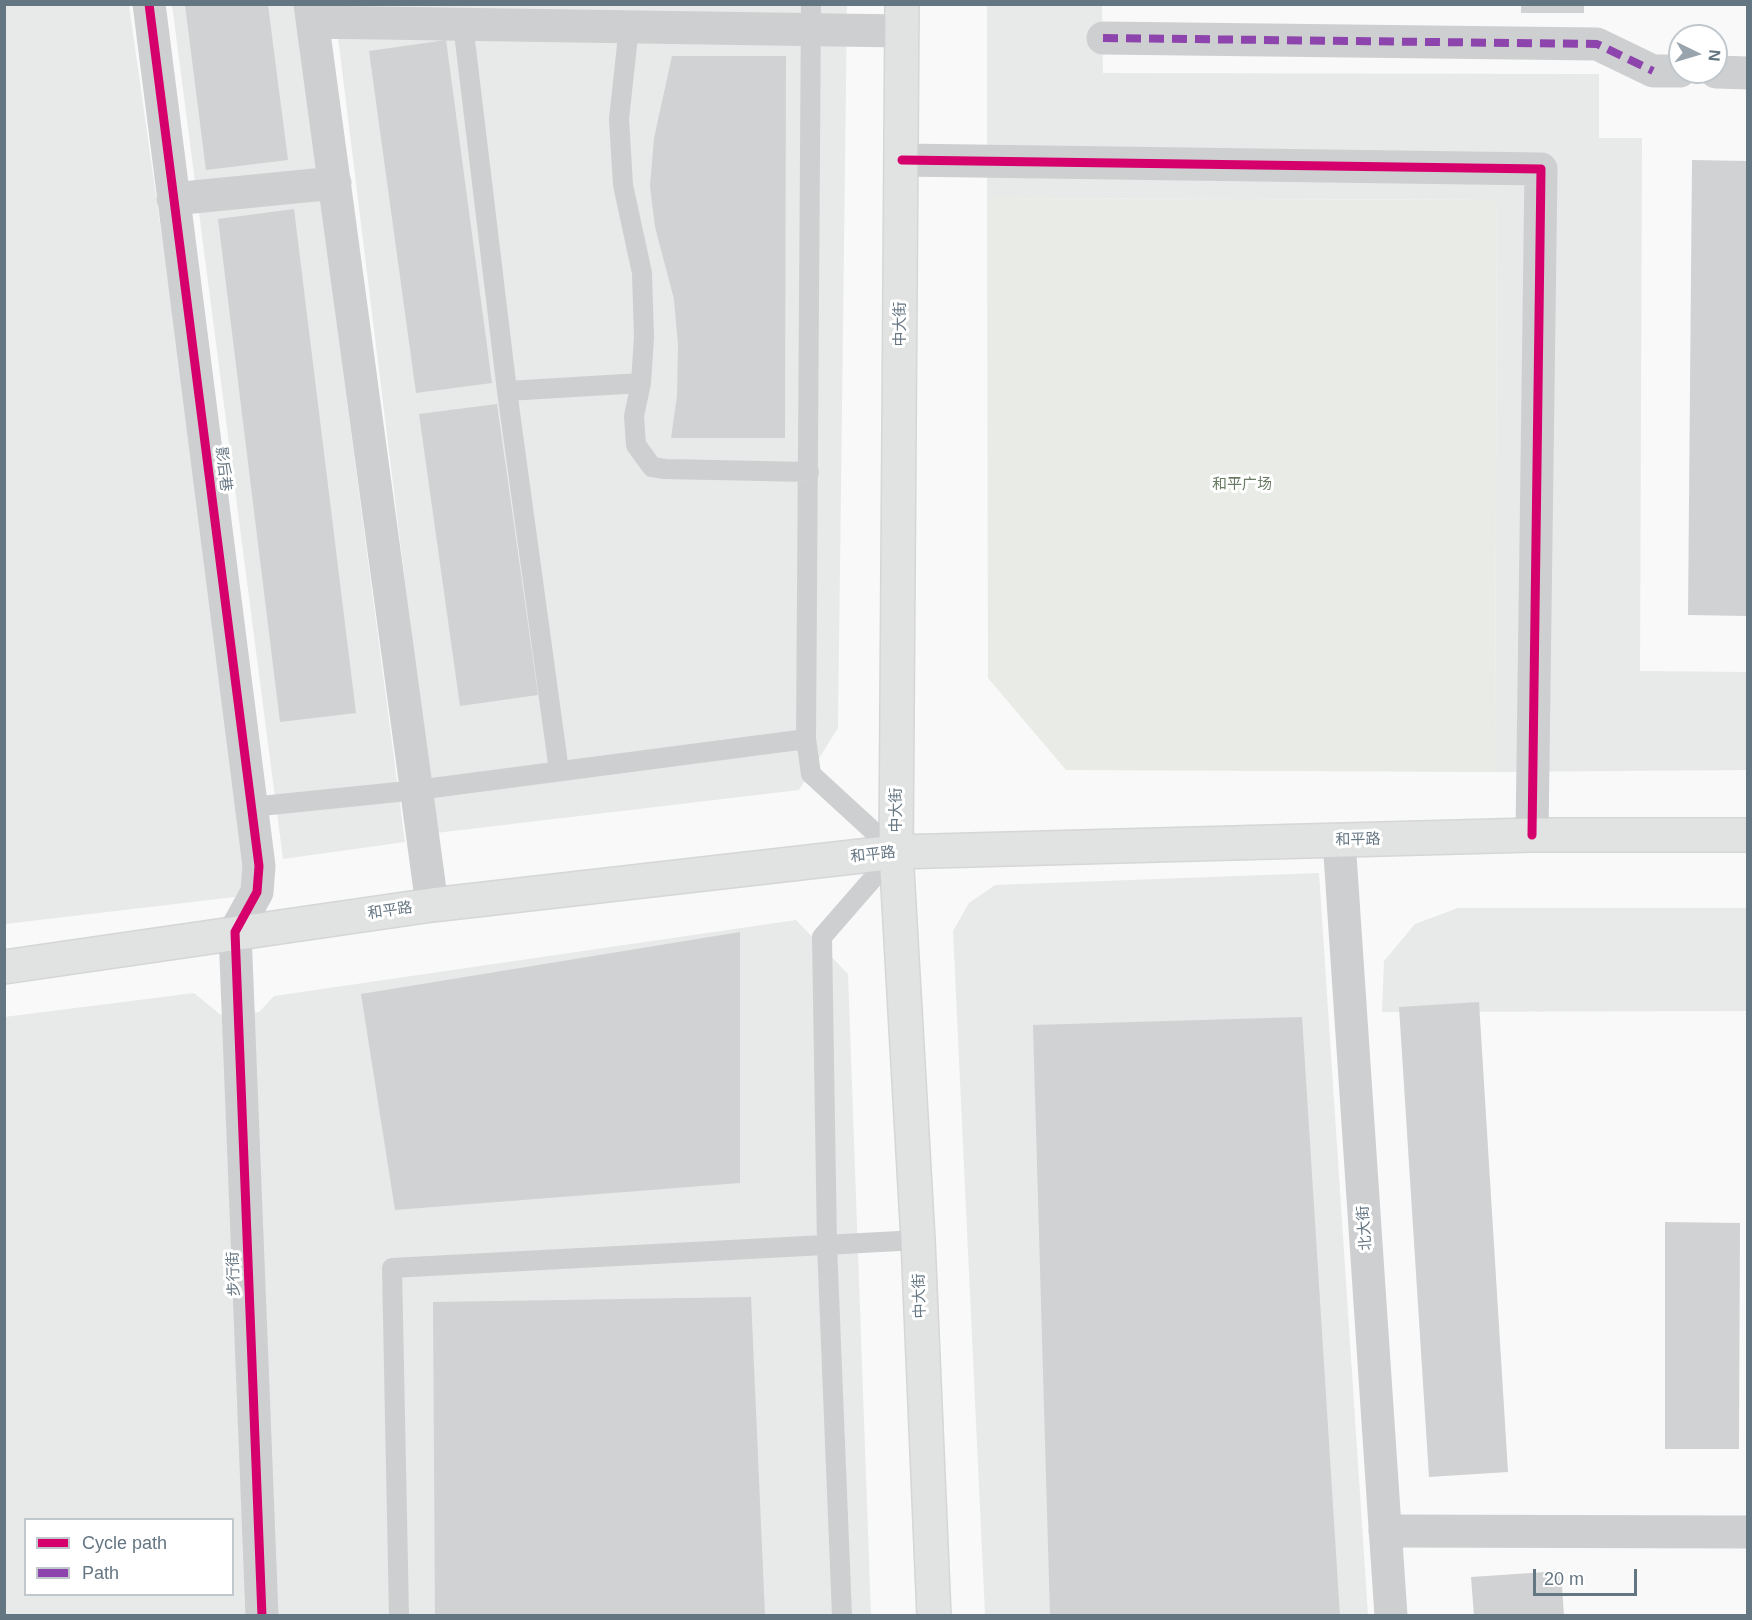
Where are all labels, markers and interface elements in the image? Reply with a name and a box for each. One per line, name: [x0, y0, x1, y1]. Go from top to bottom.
north arrow: [1668, 24, 1728, 84]
text: N: [1705, 49, 1723, 62]
street label: 中大街: [892, 302, 910, 346]
street label: 影后巷: [211, 446, 235, 492]
park label: 和平广场: [1212, 476, 1272, 494]
street label: 中大街: [888, 788, 906, 832]
street label: 和平路: [1335, 831, 1381, 849]
street label: 和平路: [850, 844, 896, 866]
street label: 和平路: [366, 899, 414, 923]
street label: 北大街: [1354, 1205, 1376, 1251]
street label: 步行街: [224, 1251, 244, 1297]
street label: 中大街: [910, 1273, 930, 1319]
legend: [24, 1518, 234, 1596]
text: Cycle path: [82, 1533, 167, 1553]
scale bar: [1536, 1557, 1640, 1595]
text: Path: [82, 1563, 119, 1583]
text: 20 m: [1544, 1569, 1584, 1589]

